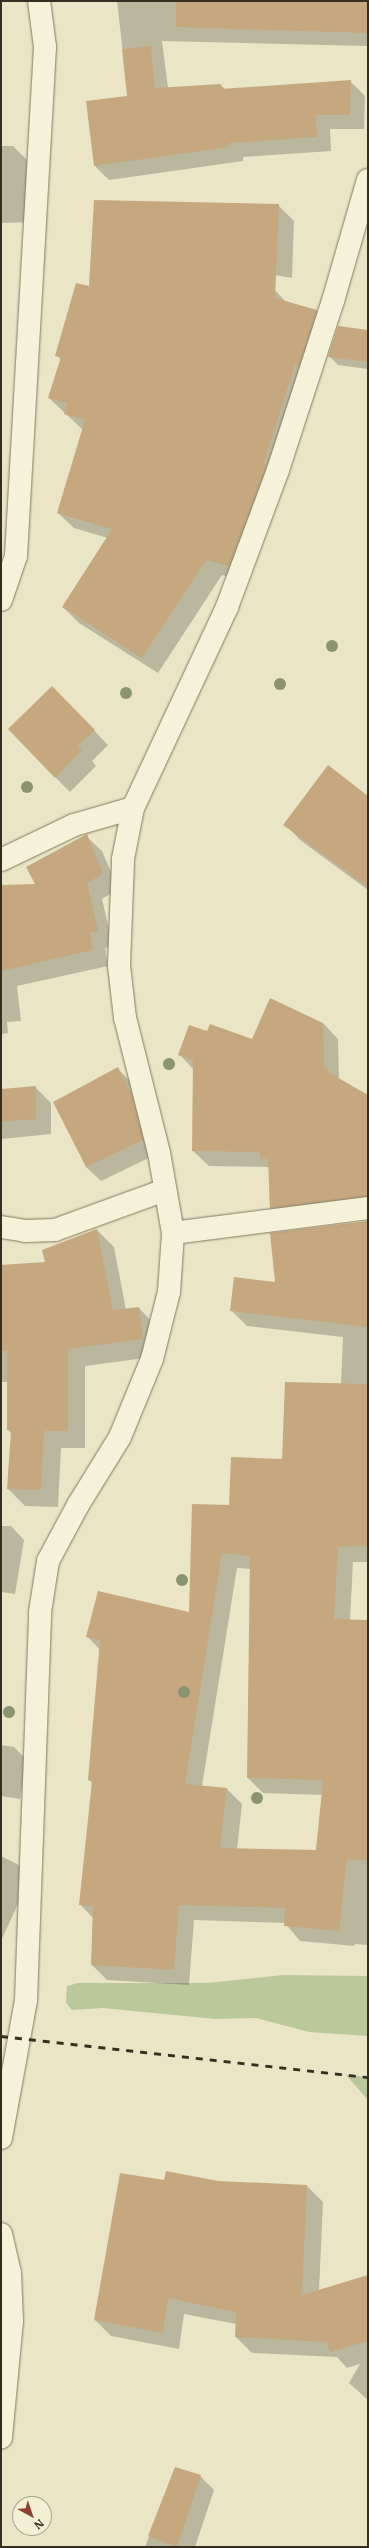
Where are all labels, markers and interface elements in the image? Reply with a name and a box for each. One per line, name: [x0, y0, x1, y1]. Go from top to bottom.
north arrow: [12, 2496, 52, 2536]
text: N: [31, 2516, 47, 2533]

